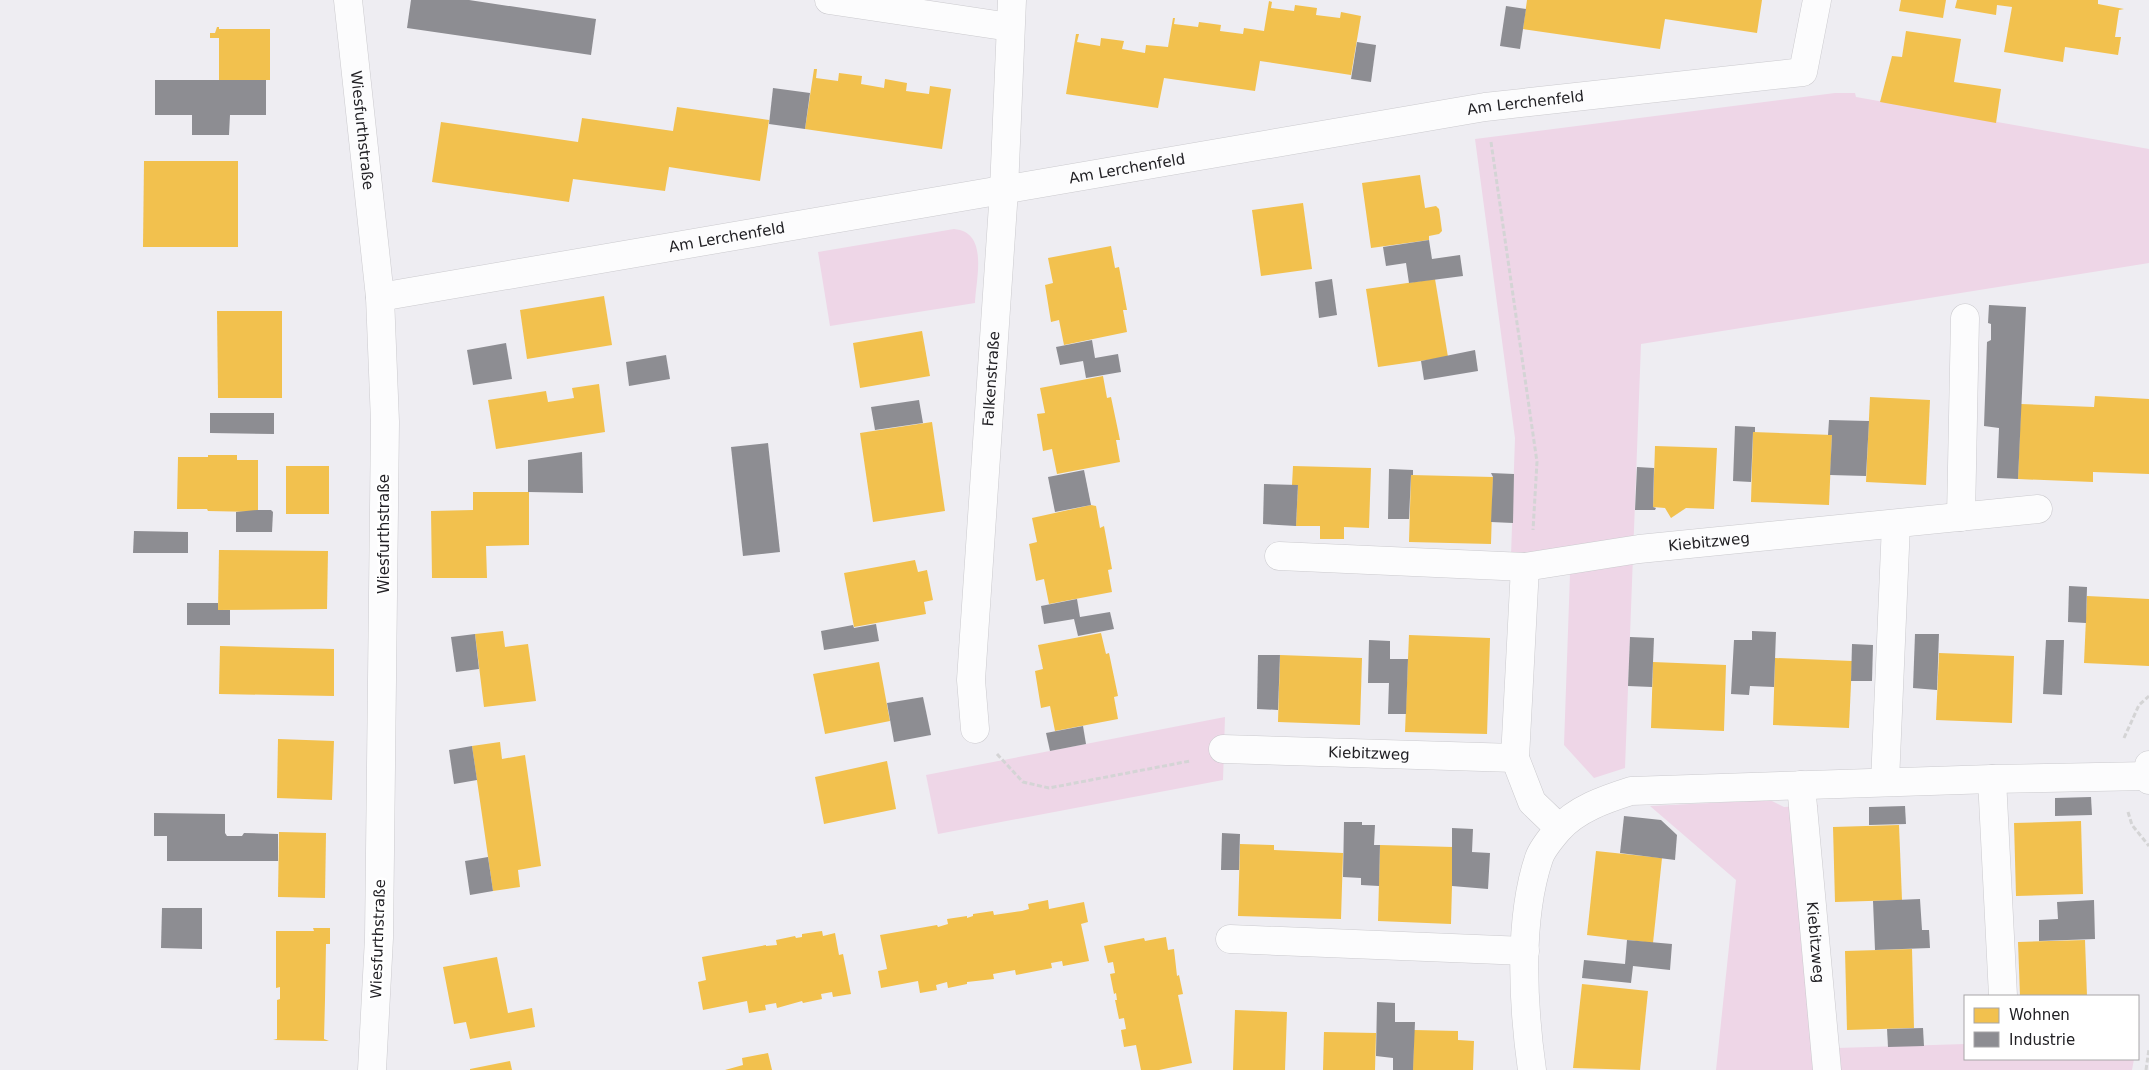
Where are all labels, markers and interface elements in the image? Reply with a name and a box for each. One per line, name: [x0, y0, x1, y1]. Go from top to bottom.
street label: Wiesfurthstraße: [347, 70, 377, 191]
street label: Am Lerchenfeld: [1466, 87, 1585, 119]
street label: Am Lerchenfeld: [1068, 150, 1187, 187]
street label: Am Lerchenfeld: [667, 219, 786, 256]
street label: Falkenstraße: [979, 331, 1003, 427]
street label: Wiesfurthstraße: [375, 474, 393, 594]
street label: Kiebitzweg: [1667, 529, 1751, 555]
street label: Kiebitzweg: [1328, 743, 1410, 764]
street label: Wiesfurthstraße: [367, 879, 389, 999]
street label: Kiebitzweg: [1803, 901, 1828, 984]
legend: [1964, 995, 2139, 1060]
text: Wohnen: [2009, 1006, 2070, 1024]
text: Industrie: [2009, 1031, 2075, 1049]

